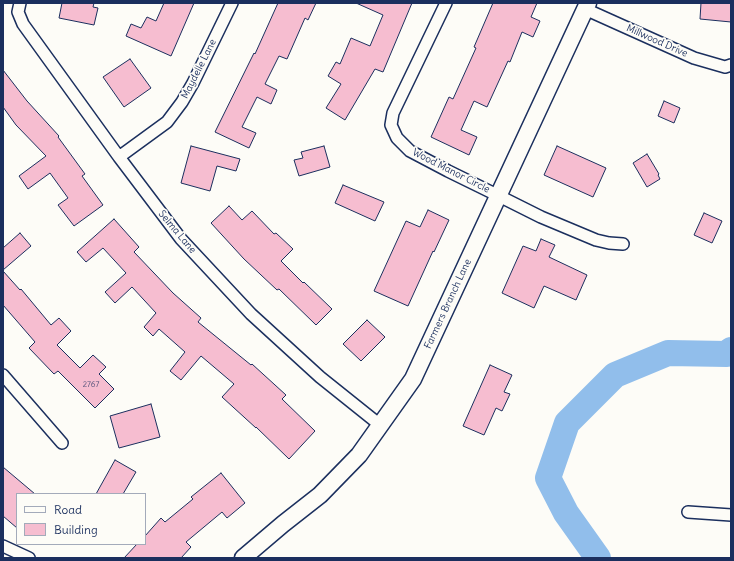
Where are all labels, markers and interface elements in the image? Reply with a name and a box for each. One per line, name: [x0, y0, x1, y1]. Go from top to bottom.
street label: Millwood Drive: [625, 22, 689, 60]
street label: Maydelle Lane: [179, 37, 219, 101]
street label: Wood Manor Circle: [410, 146, 492, 196]
street label: Selma Lane: [156, 208, 198, 256]
street label: Farmers Branch Lane: [422, 257, 474, 351]
house number: 2767: [83, 380, 99, 390]
legend: [16, 493, 146, 545]
text: Road: [54, 502, 82, 517]
text: Building: [54, 522, 98, 537]

